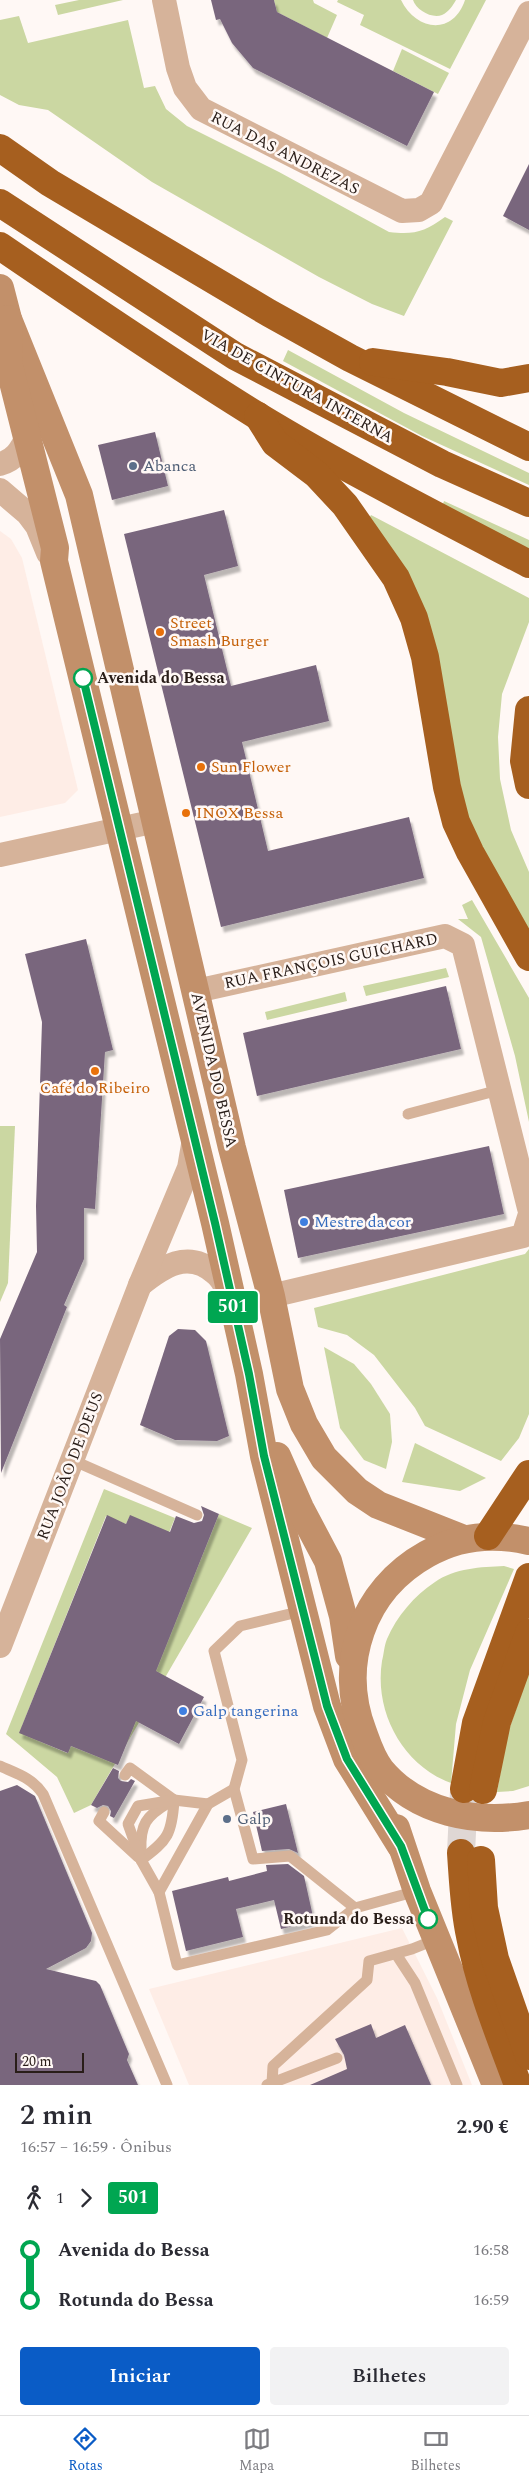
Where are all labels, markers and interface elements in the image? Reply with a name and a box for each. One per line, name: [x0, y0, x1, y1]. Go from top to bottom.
street label: RUA DAS ANDREZAS: [207, 105, 363, 201]
street label: VIA DE CINTURA INTERNA: [196, 323, 398, 449]
place label: Abanca: [143, 454, 197, 478]
marker: Abanca: [127, 460, 139, 472]
place label: Street Smash Burger: [170, 611, 269, 653]
marker: Street Smash Burger: [154, 626, 166, 638]
place label: Avenida do Bessa: [97, 666, 225, 690]
marker: Avenida do Bessa: [73, 668, 93, 688]
place label: Sun Flower: [211, 755, 291, 779]
marker: Sun Flower: [195, 761, 207, 773]
place label: INOX Bessa: [196, 801, 283, 825]
marker: INOX Bessa: [180, 807, 192, 819]
street label: RUA FRANÇOIS GUICHARD: [222, 927, 440, 995]
street label: AVENIDA DO BESSA: [184, 990, 244, 1150]
marker: Café do Ribeiro: [89, 1065, 101, 1077]
place label: Café do Ribeiro: [40, 1076, 150, 1100]
place label: Mestre da cor: [314, 1210, 411, 1234]
marker: Mestre da cor: [298, 1216, 310, 1228]
line badge: 501: [204, 1291, 262, 1323]
text: 501: [218, 1293, 248, 1320]
street label: RUA JOÃO DE DEUS: [31, 1389, 109, 1543]
place label: Galp tangerina: [193, 1699, 298, 1723]
marker: Galp tangerina: [177, 1705, 189, 1717]
place label: Galp: [237, 1807, 271, 1831]
marker: Galp: [221, 1813, 233, 1825]
place label: Rotunda do Bessa: [283, 1907, 415, 1931]
marker: Rotunda do Bessa: [418, 1909, 438, 1929]
scale bar: [15, 2050, 84, 2073]
text: 20 m: [22, 2051, 52, 2072]
text: 2 min: [20, 2094, 93, 2137]
text: 2.90 €: [457, 2113, 509, 2142]
text: 16:57 – 16:59 · Ônibus: [20, 2135, 172, 2159]
icon: walk: [20, 2184, 48, 2212]
icon: forward: [72, 2184, 100, 2212]
text: 501: [118, 2184, 148, 2211]
text: 1: [56, 2186, 64, 2210]
text: Avenida do Bessa: [58, 2236, 210, 2265]
text: 16:58: [473, 2238, 509, 2262]
text: Rotunda do Bessa: [58, 2286, 214, 2315]
text: 16:59: [473, 2288, 509, 2312]
button: Iniciar: [20, 2347, 260, 2405]
button: Bilhetes: [270, 2347, 509, 2405]
tab: Rotas: [68, 2425, 103, 2476]
tab: Mapa: [239, 2425, 274, 2476]
tab: Bilhetes: [410, 2425, 461, 2476]

